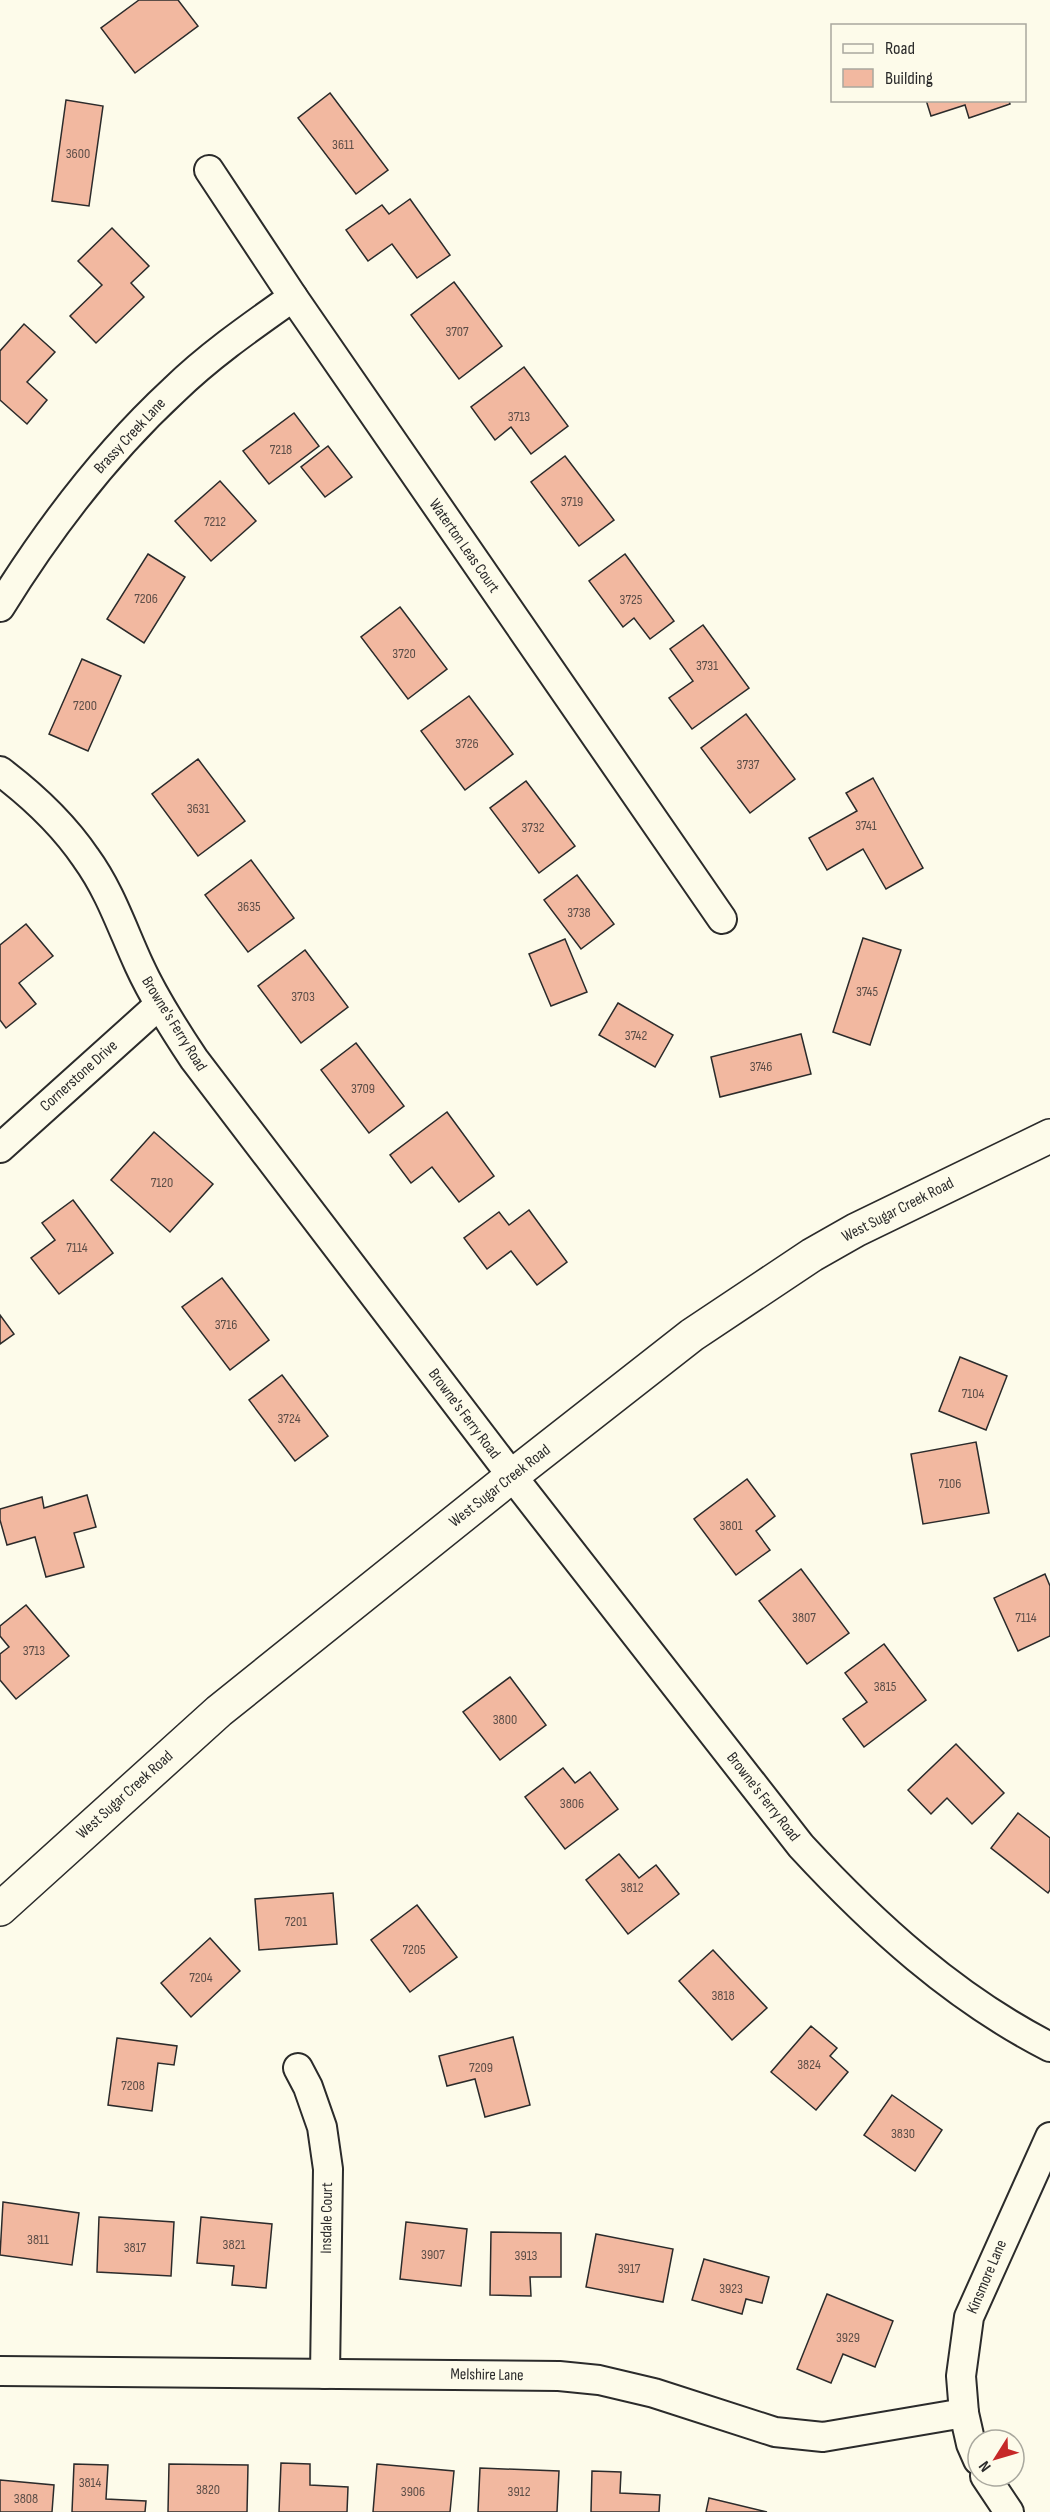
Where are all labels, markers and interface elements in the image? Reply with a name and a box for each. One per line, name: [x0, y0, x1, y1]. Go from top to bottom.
legend: [831, 24, 1026, 102]
text: Road: [885, 38, 915, 59]
text: Building: [885, 68, 933, 89]
house number: 3611: [332, 136, 354, 153]
house number: 3600: [66, 145, 90, 162]
house number: 3707: [445, 323, 469, 340]
street label: Brassy Creek Lane: [90, 394, 170, 478]
house number: 3713: [508, 408, 530, 425]
house number: 7218: [270, 441, 292, 458]
house number: 3719: [561, 493, 583, 510]
street label: Waterton Leas Court: [425, 495, 503, 597]
house number: 7212: [204, 513, 226, 530]
house number: 7206: [134, 590, 158, 607]
house number: 3725: [620, 591, 643, 608]
house number: 3720: [392, 645, 416, 662]
house number: 3731: [696, 657, 718, 674]
house number: 7200: [73, 697, 97, 714]
house number: 3726: [455, 735, 479, 752]
house number: 3737: [737, 756, 760, 773]
house number: 3631: [187, 800, 209, 817]
house number: 3741: [855, 817, 877, 834]
house number: 3732: [521, 819, 545, 836]
house number: 3635: [237, 898, 261, 915]
house number: 3738: [567, 904, 591, 921]
street label: Browne's Ferry Road: [137, 973, 211, 1075]
house number: 3745: [856, 983, 879, 1000]
house number: 3703: [291, 988, 315, 1005]
house number: 3742: [625, 1027, 647, 1044]
street label: Cornerstone Drive: [36, 1036, 122, 1116]
house number: 3746: [750, 1058, 772, 1075]
house number: 3709: [351, 1080, 375, 1097]
house number: 7120: [151, 1174, 173, 1191]
street label: West Sugar Creek Road: [839, 1174, 957, 1246]
house number: 7114: [66, 1239, 88, 1256]
house number: 3716: [215, 1316, 237, 1333]
street label: Browne's Ferry Road: [424, 1365, 504, 1463]
house number: 7104: [962, 1385, 984, 1402]
house number: 3724: [278, 1410, 301, 1427]
street label: West Sugar Creek Road: [446, 1441, 554, 1531]
house number: 7106: [939, 1475, 961, 1492]
house number: 3801: [719, 1517, 743, 1534]
house number: 3807: [792, 1609, 816, 1626]
house number: 7114: [1015, 1609, 1037, 1626]
house number: 3713: [23, 1642, 45, 1659]
house number: 3815: [874, 1678, 897, 1695]
house number: 3800: [493, 1711, 517, 1728]
street label: West Sugar Creek Road: [73, 1747, 177, 1843]
street label: Browne's Ferry Road: [722, 1749, 804, 1845]
house number: 3806: [560, 1795, 584, 1812]
house number: 3812: [621, 1879, 644, 1896]
house number: 7201: [285, 1913, 307, 1930]
house number: 7205: [402, 1941, 426, 1958]
house number: 7204: [189, 1969, 213, 1986]
house number: 3818: [711, 1987, 735, 2004]
house number: 3824: [797, 2056, 821, 2073]
house number: 7209: [469, 2059, 493, 2076]
house number: 7208: [121, 2077, 145, 2094]
house number: 3830: [891, 2125, 915, 2142]
street label: Insdale Court: [317, 2182, 337, 2254]
house number: 3811: [27, 2231, 49, 2248]
house number: 3821: [223, 2236, 246, 2253]
street label: Kinsmore Lane: [963, 2237, 1011, 2317]
house number: 3817: [124, 2239, 147, 2256]
house number: 3907: [421, 2246, 445, 2263]
house number: 3913: [515, 2247, 538, 2264]
house number: 3917: [618, 2260, 641, 2277]
house number: 3923: [719, 2280, 743, 2297]
house number: 3929: [836, 2329, 860, 2346]
street label: Melshire Lane: [450, 2365, 524, 2385]
north arrow: [966, 2428, 1026, 2488]
text: N: [975, 2457, 995, 2475]
house number: 3814: [79, 2474, 102, 2491]
house number: 3820: [196, 2481, 220, 2498]
house number: 3906: [401, 2483, 425, 2500]
house number: 3912: [508, 2483, 531, 2500]
house number: 3808: [14, 2490, 38, 2507]

